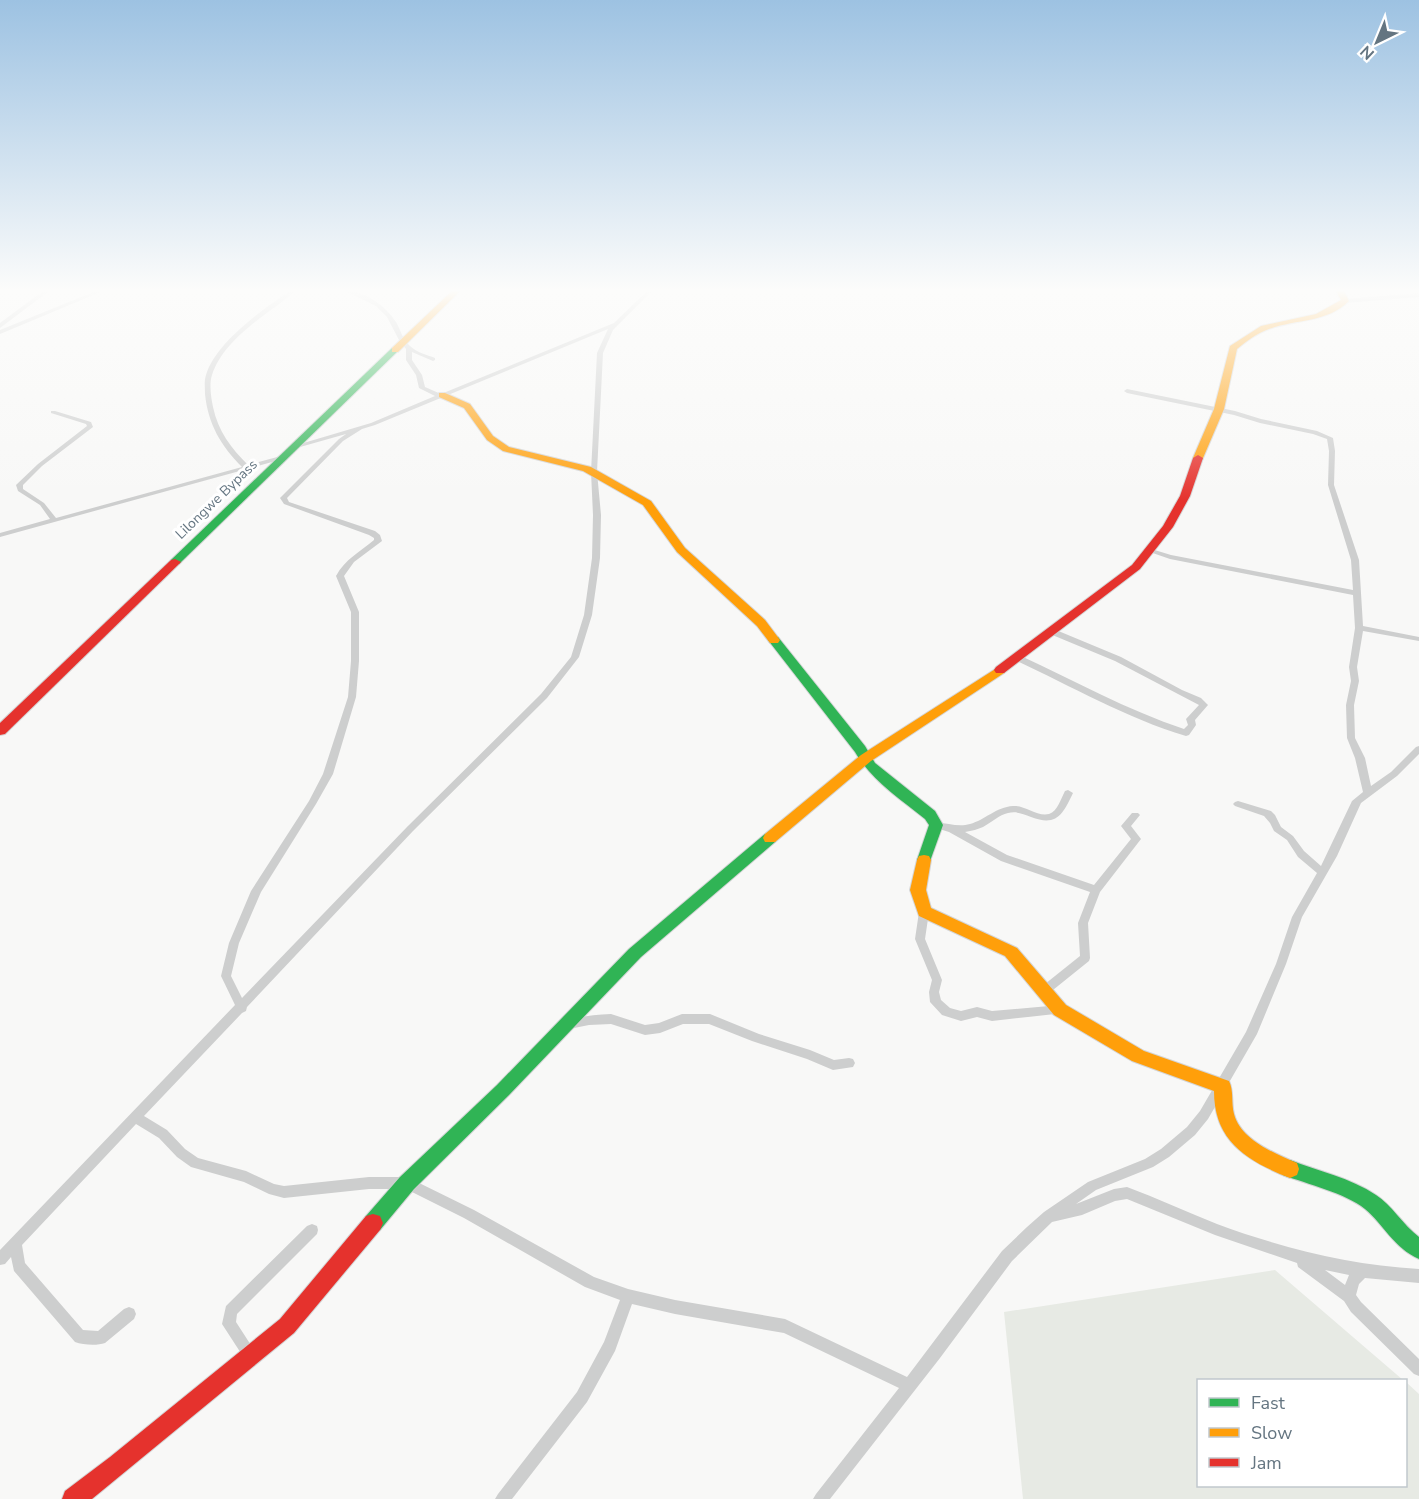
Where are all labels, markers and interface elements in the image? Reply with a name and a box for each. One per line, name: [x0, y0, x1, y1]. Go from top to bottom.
north arrow: [1347, 12, 1407, 72]
text: N: [1356, 40, 1379, 64]
street label: Lilongwe Bypass: [171, 455, 262, 543]
legend: [1197, 1379, 1407, 1487]
text: Fast: [1251, 1391, 1286, 1415]
text: Slow: [1251, 1421, 1292, 1445]
text: Jam: [1250, 1451, 1282, 1475]

